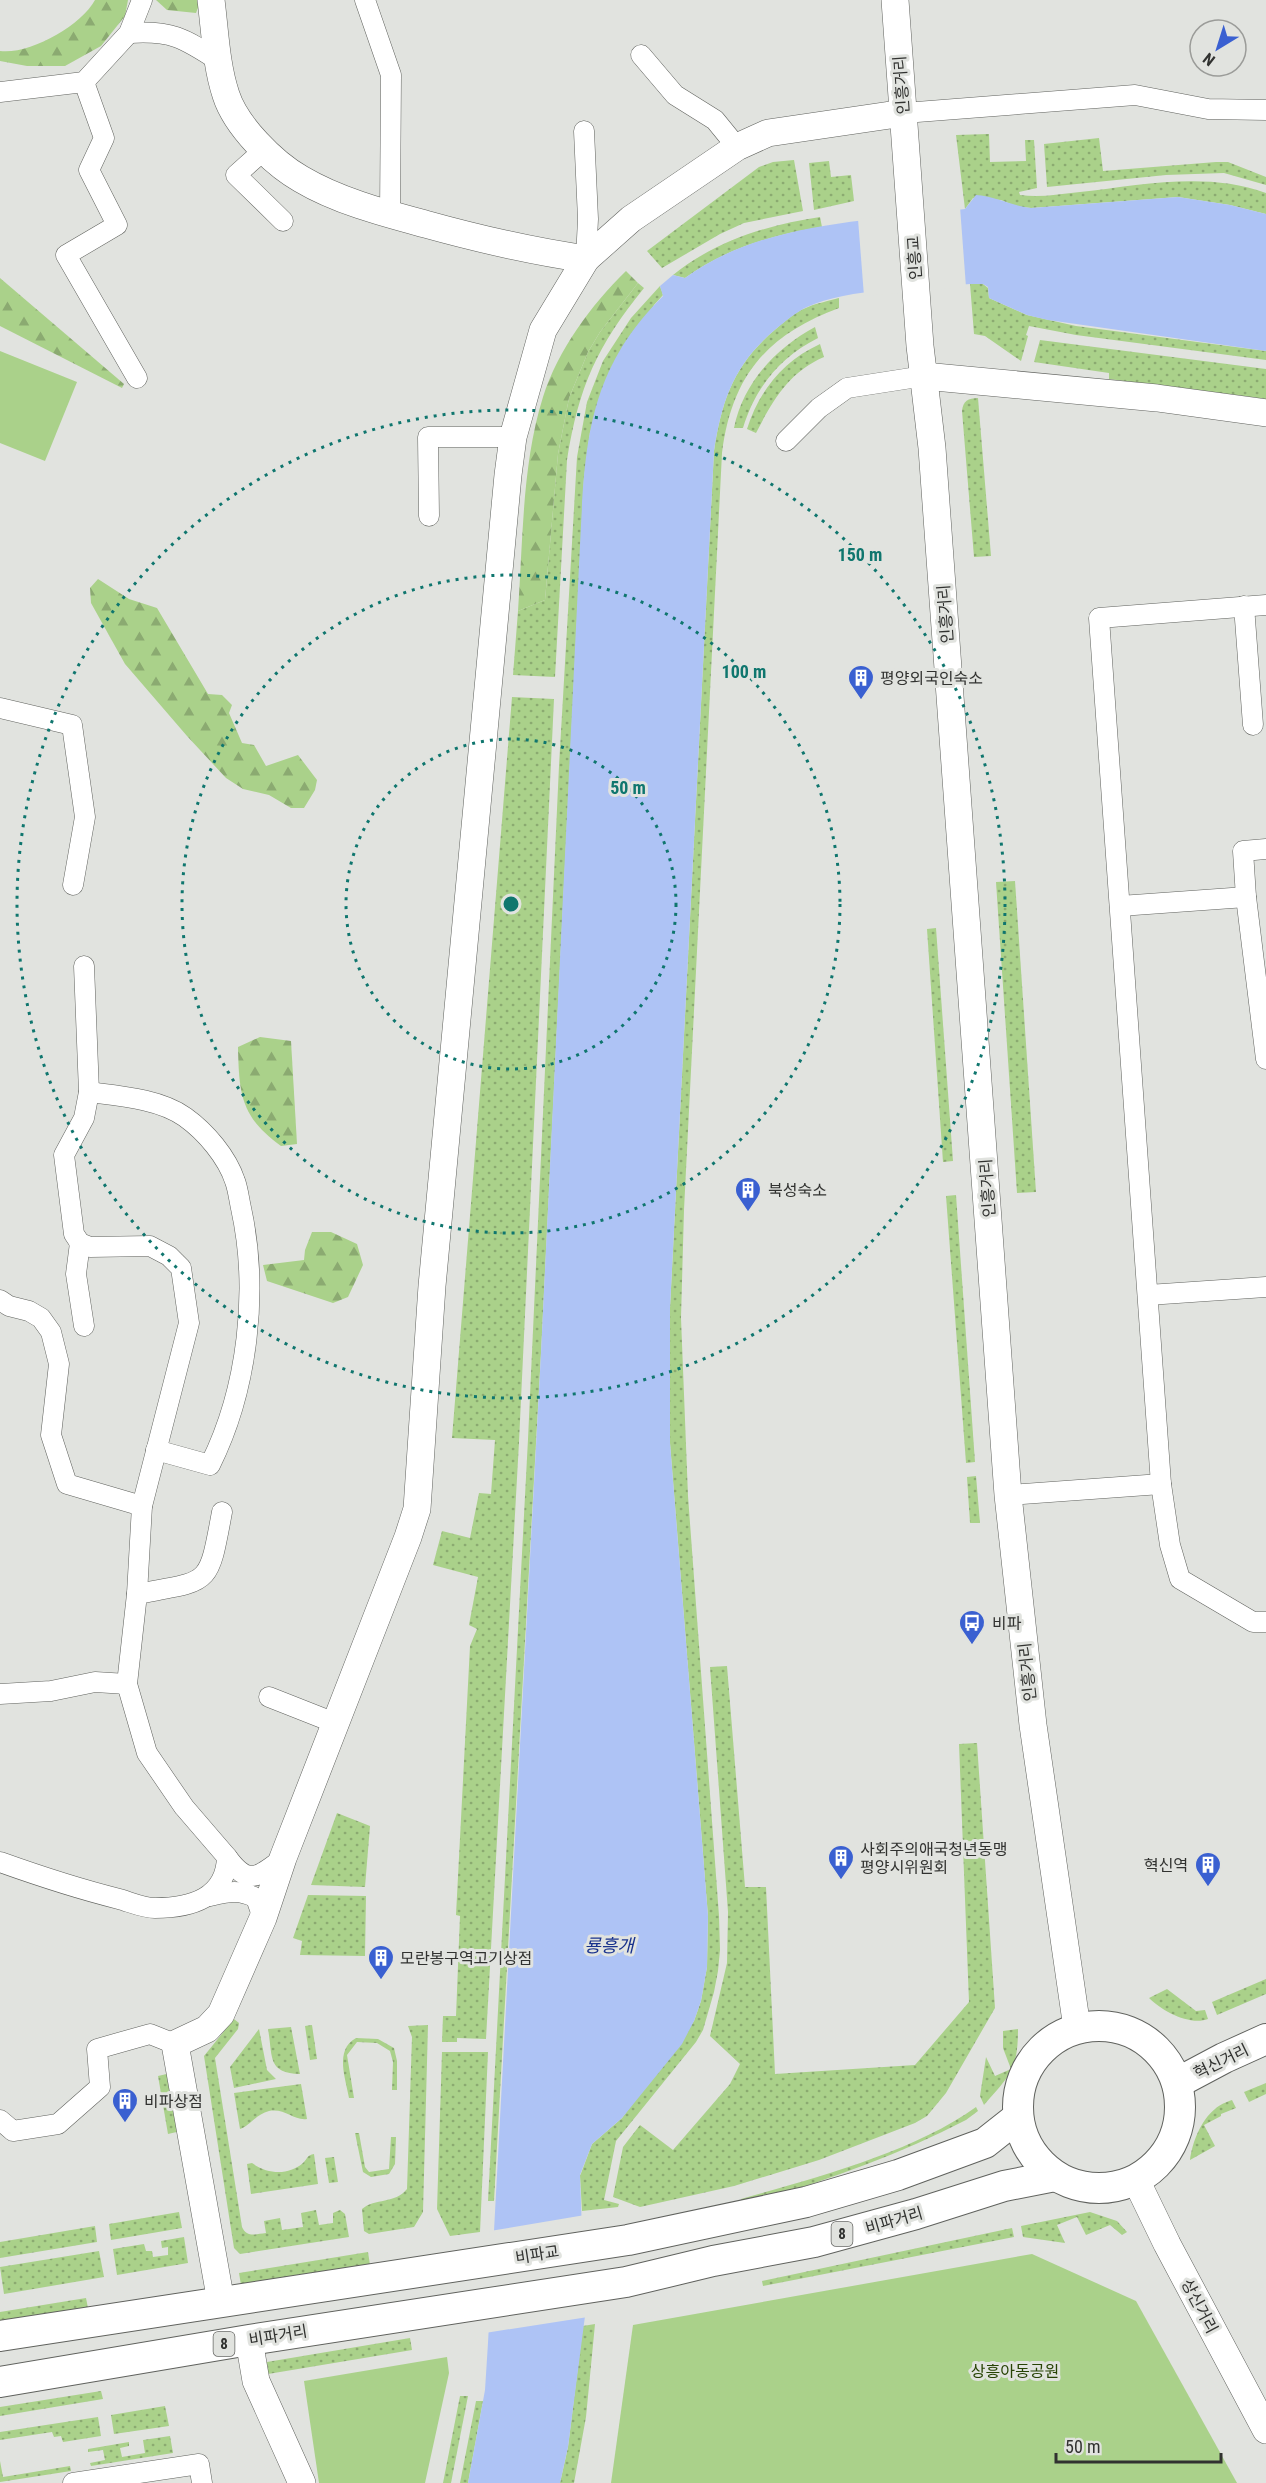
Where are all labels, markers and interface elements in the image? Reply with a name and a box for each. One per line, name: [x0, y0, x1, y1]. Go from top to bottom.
north arrow: [1188, 18, 1248, 78]
text: N: [1199, 49, 1219, 70]
street label: 인흥거리: [890, 55, 913, 115]
street label: 인흥교: [903, 235, 926, 281]
text: 150 m: [838, 544, 882, 565]
street label: 인흥거리: [934, 584, 957, 644]
text: 100 m: [722, 661, 766, 682]
building icon: 평양외국인숙소: [846, 663, 876, 701]
place label: 평양외국인숙소: [880, 669, 983, 688]
text: 50 m: [610, 777, 646, 798]
centre of rings: [501, 894, 521, 914]
street label: 인흥거리: [976, 1158, 999, 1218]
building icon: 북성숙소: [733, 1175, 763, 1213]
place label: 북성숙소: [768, 1181, 827, 1200]
bus stop icon: 비파: [957, 1608, 987, 1646]
place label: 비파: [992, 1614, 1022, 1633]
street label: 인흥거리: [1015, 1642, 1040, 1702]
place label: 사회주의애국청년동맹 평양시위원회: [860, 1840, 1007, 1877]
building icon: 사회주의애국청년동맹 평양시위원회: [826, 1843, 856, 1881]
building icon: 혁신역: [1193, 1850, 1223, 1888]
place label: 혁신역: [1144, 1856, 1188, 1875]
water label: 룡흥개: [584, 1935, 636, 1956]
building icon: 모란봉구역고기상점: [366, 1943, 396, 1981]
place label: 모란봉구역고기상점: [400, 1949, 532, 1968]
street label: 혁신거리: [1191, 2040, 1252, 2083]
building icon: 비파상점: [110, 2086, 140, 2124]
place label: 비파상점: [144, 2092, 203, 2111]
street label: 비파거리: [863, 2203, 925, 2238]
road number: 8: [832, 2222, 852, 2246]
street label: 비파교: [514, 2242, 560, 2267]
street label: 상신거리: [1177, 2276, 1222, 2337]
street label: 비파거리: [248, 2322, 309, 2349]
road number: 8: [214, 2332, 234, 2356]
park label: 상흥아동공원: [971, 2362, 1059, 2381]
scale bar: [1056, 2426, 1221, 2464]
text: 50 m: [1065, 2436, 1100, 2457]

